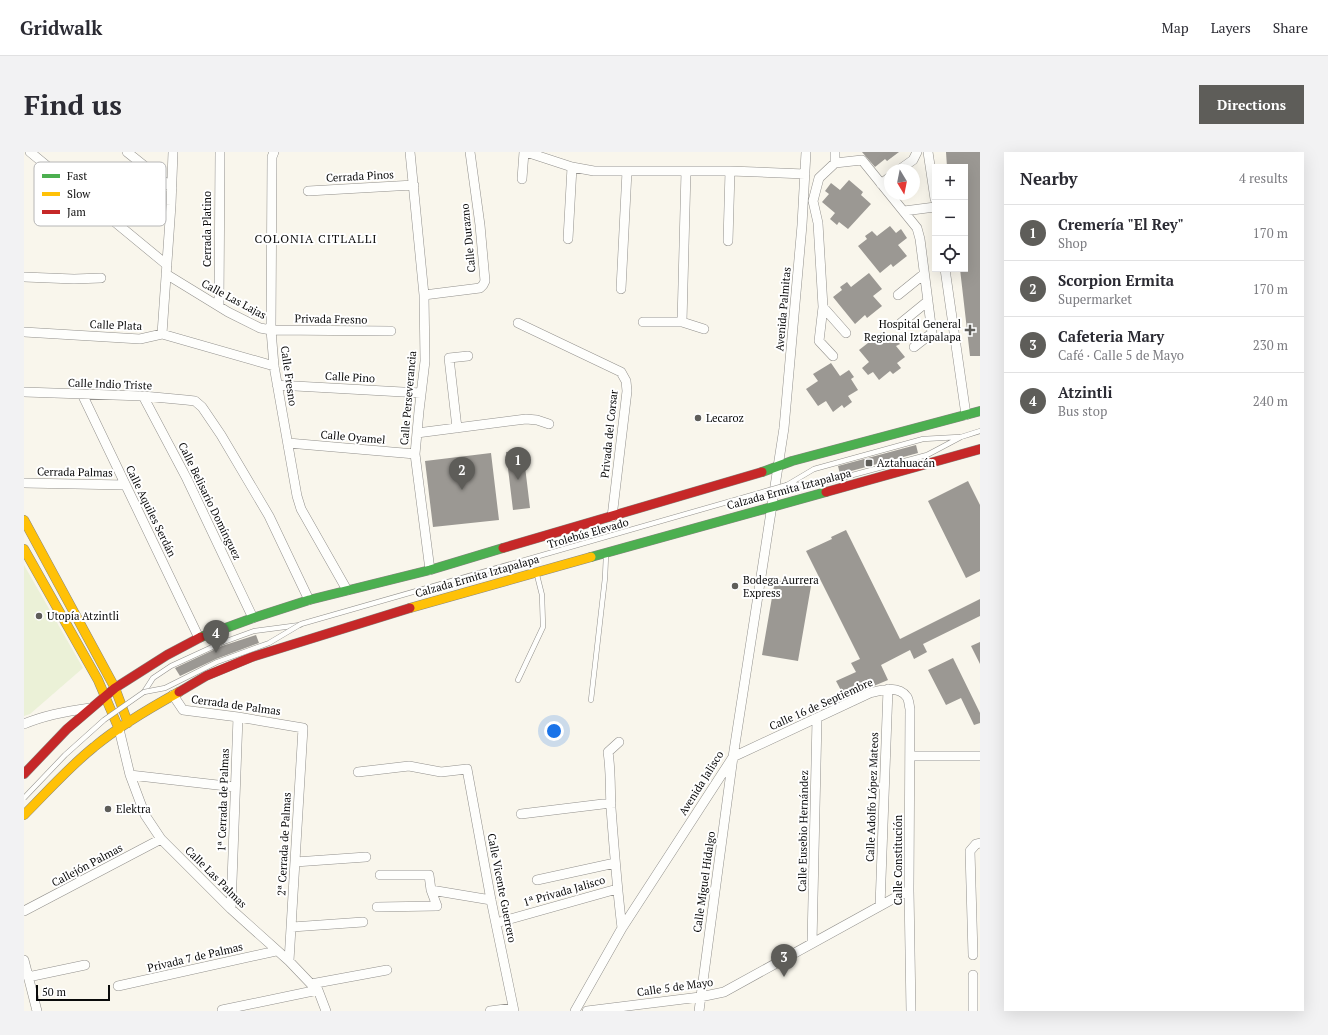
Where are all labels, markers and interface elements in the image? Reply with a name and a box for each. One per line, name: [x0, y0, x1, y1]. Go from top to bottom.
text: Gridwalk: [20, 15, 102, 40]
text: Map: [1162, 18, 1189, 37]
text: Layers: [1211, 18, 1251, 37]
text: Share: [1273, 18, 1308, 37]
button: Directions: [1199, 85, 1304, 124]
text: Find us: [24, 86, 122, 123]
legend: [34, 162, 166, 226]
north arrow: [884, 164, 920, 200]
map controls: [932, 164, 968, 272]
button: +: [932, 164, 968, 200]
street label: Cerrada Pinos: [326, 167, 395, 185]
text: Nearby: [1020, 167, 1078, 190]
text: Fast: [67, 169, 87, 183]
text: 4 results: [1239, 169, 1288, 187]
text: Slow: [67, 187, 91, 201]
street label: Cerrada Platino: [200, 191, 214, 267]
button: −: [932, 200, 968, 236]
street label: Calle Durazno: [457, 203, 479, 273]
text: Jam: [67, 205, 86, 219]
text: Cremería "El Rey": [1058, 214, 1184, 234]
text: 1: [1029, 224, 1037, 242]
text: 170 m: [1253, 224, 1288, 242]
district label: COLONIA CITLALLI: [255, 231, 377, 246]
text: Shop: [1058, 234, 1087, 252]
button: locate: [932, 236, 968, 272]
street label: Avenida Palmitas: [772, 266, 794, 352]
text: Scorpion Ermita: [1058, 270, 1174, 290]
street label: Calle Las Lajas: [199, 276, 269, 322]
text: 2: [1029, 280, 1037, 298]
text: 170 m: [1253, 280, 1288, 298]
text: Supermarket: [1058, 290, 1132, 308]
street label: Privada Fresno: [295, 311, 367, 327]
street label: Calle Plata: [90, 317, 143, 333]
place label: Hospital General Regional Iztapalapa: [864, 317, 961, 344]
marker: Hospital General Regional Iztapalapa: [964, 324, 976, 336]
text: Cafeteria Mary: [1058, 326, 1164, 346]
text: 3: [1029, 336, 1037, 354]
text: 230 m: [1253, 336, 1288, 354]
street label: Calle Fresno: [278, 345, 300, 407]
text: Café · Calle 5 de Mayo: [1058, 346, 1184, 364]
street label: Calle Perseverancia: [397, 350, 419, 446]
street label: Calle Pino: [325, 369, 375, 385]
street label: Calle Indio Triste: [68, 376, 153, 392]
text: Atzintli: [1058, 382, 1113, 402]
street label: Privada del Corsar: [597, 388, 621, 479]
text: 4: [1029, 392, 1037, 410]
text: 240 m: [1253, 392, 1288, 410]
text: Bus stop: [1058, 402, 1107, 420]
place label: Lecaroz: [706, 411, 744, 425]
marker: Lecaroz: [693, 413, 703, 423]
street label: Calle Oyamel: [320, 427, 386, 447]
street label: Calle Belisario Domínguez: [175, 440, 245, 562]
pin: 1: [505, 447, 531, 480]
place label: Aztahuacán: [877, 456, 936, 470]
pin: 2: [449, 457, 475, 490]
marker: Aztahuacán: [864, 458, 874, 468]
street label: Calle Aquiles Serdán: [123, 463, 179, 559]
street label: Cerrada Palmas: [37, 464, 113, 480]
street label: Calzada Ermita Iztapalapa: [725, 466, 853, 512]
street label: Trolebús Elevado: [546, 515, 630, 551]
street label: Calzada Ermita Iztapalapa: [413, 551, 541, 600]
place label: Bodega Aurrera Express: [743, 573, 819, 600]
marker: Bodega Aurrera Express: [730, 581, 740, 591]
place label: Utopía Atzintli: [47, 609, 119, 623]
marker: Utopía Atzintli: [34, 611, 44, 621]
pin: 4: [203, 620, 229, 653]
street label: Calle 16 de Septiembre: [767, 675, 875, 733]
street label: Cerrada de Palmas: [190, 692, 282, 718]
your location: [544, 721, 564, 741]
street label: Calle Adolfo López Mateos: [863, 732, 881, 862]
street label: 1ª Cerrada de Palmas: [214, 748, 232, 852]
street label: Avenida Jalisco: [676, 748, 726, 818]
street label: Calle Eusebio Hernández: [795, 770, 811, 892]
street label: 2ª Cerrada de Palmas: [274, 792, 294, 896]
place label: Elektra: [116, 802, 151, 816]
marker: Elektra: [103, 804, 113, 814]
street label: Calle Constitución: [891, 814, 905, 905]
street label: Calle Miguel Hidalgo: [690, 830, 718, 934]
street label: Calle Vicente Guerrero: [485, 832, 519, 944]
street label: Callejón Palmas: [49, 840, 125, 890]
street label: Calle Las Palmas: [182, 843, 250, 911]
street label: 1ª Privada Jalisco: [521, 873, 607, 909]
street label: Privada 7 de Palmas: [146, 939, 244, 975]
pin: 3: [771, 944, 797, 977]
street label: Calle 5 de Mayo: [636, 975, 714, 999]
scale bar: [36, 983, 110, 1002]
text: 50 m: [42, 985, 66, 999]

